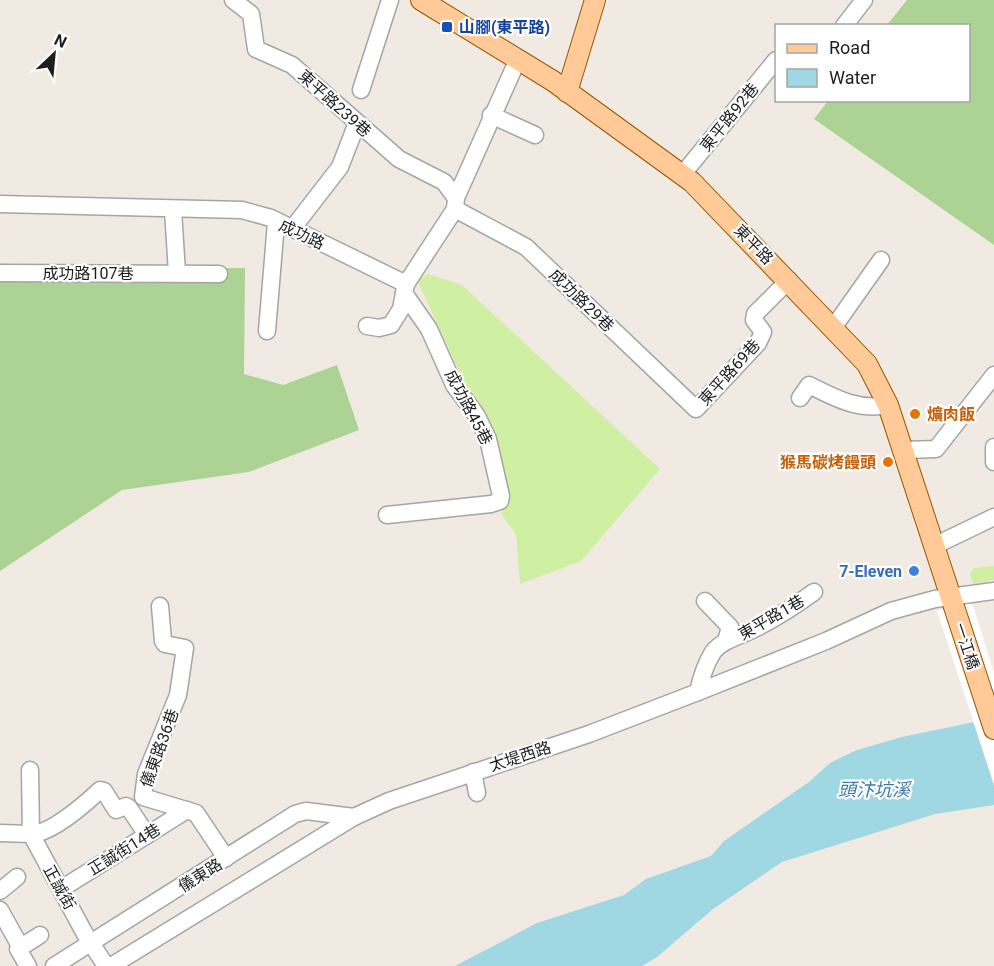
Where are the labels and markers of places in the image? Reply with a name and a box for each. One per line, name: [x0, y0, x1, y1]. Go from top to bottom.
place label: 山腳(東平路): [459, 18, 550, 37]
marker: 山腳(東平路): [440, 20, 454, 34]
place label: 爌肉飯: [927, 405, 975, 424]
marker: 爌肉飯: [908, 407, 922, 421]
place label: 猴馬碳烤饅頭: [780, 453, 876, 472]
marker: 猴馬碳烤饅頭: [881, 455, 895, 469]
place label: 7-Eleven: [839, 562, 902, 581]
marker: 7-Eleven: [907, 564, 921, 578]

